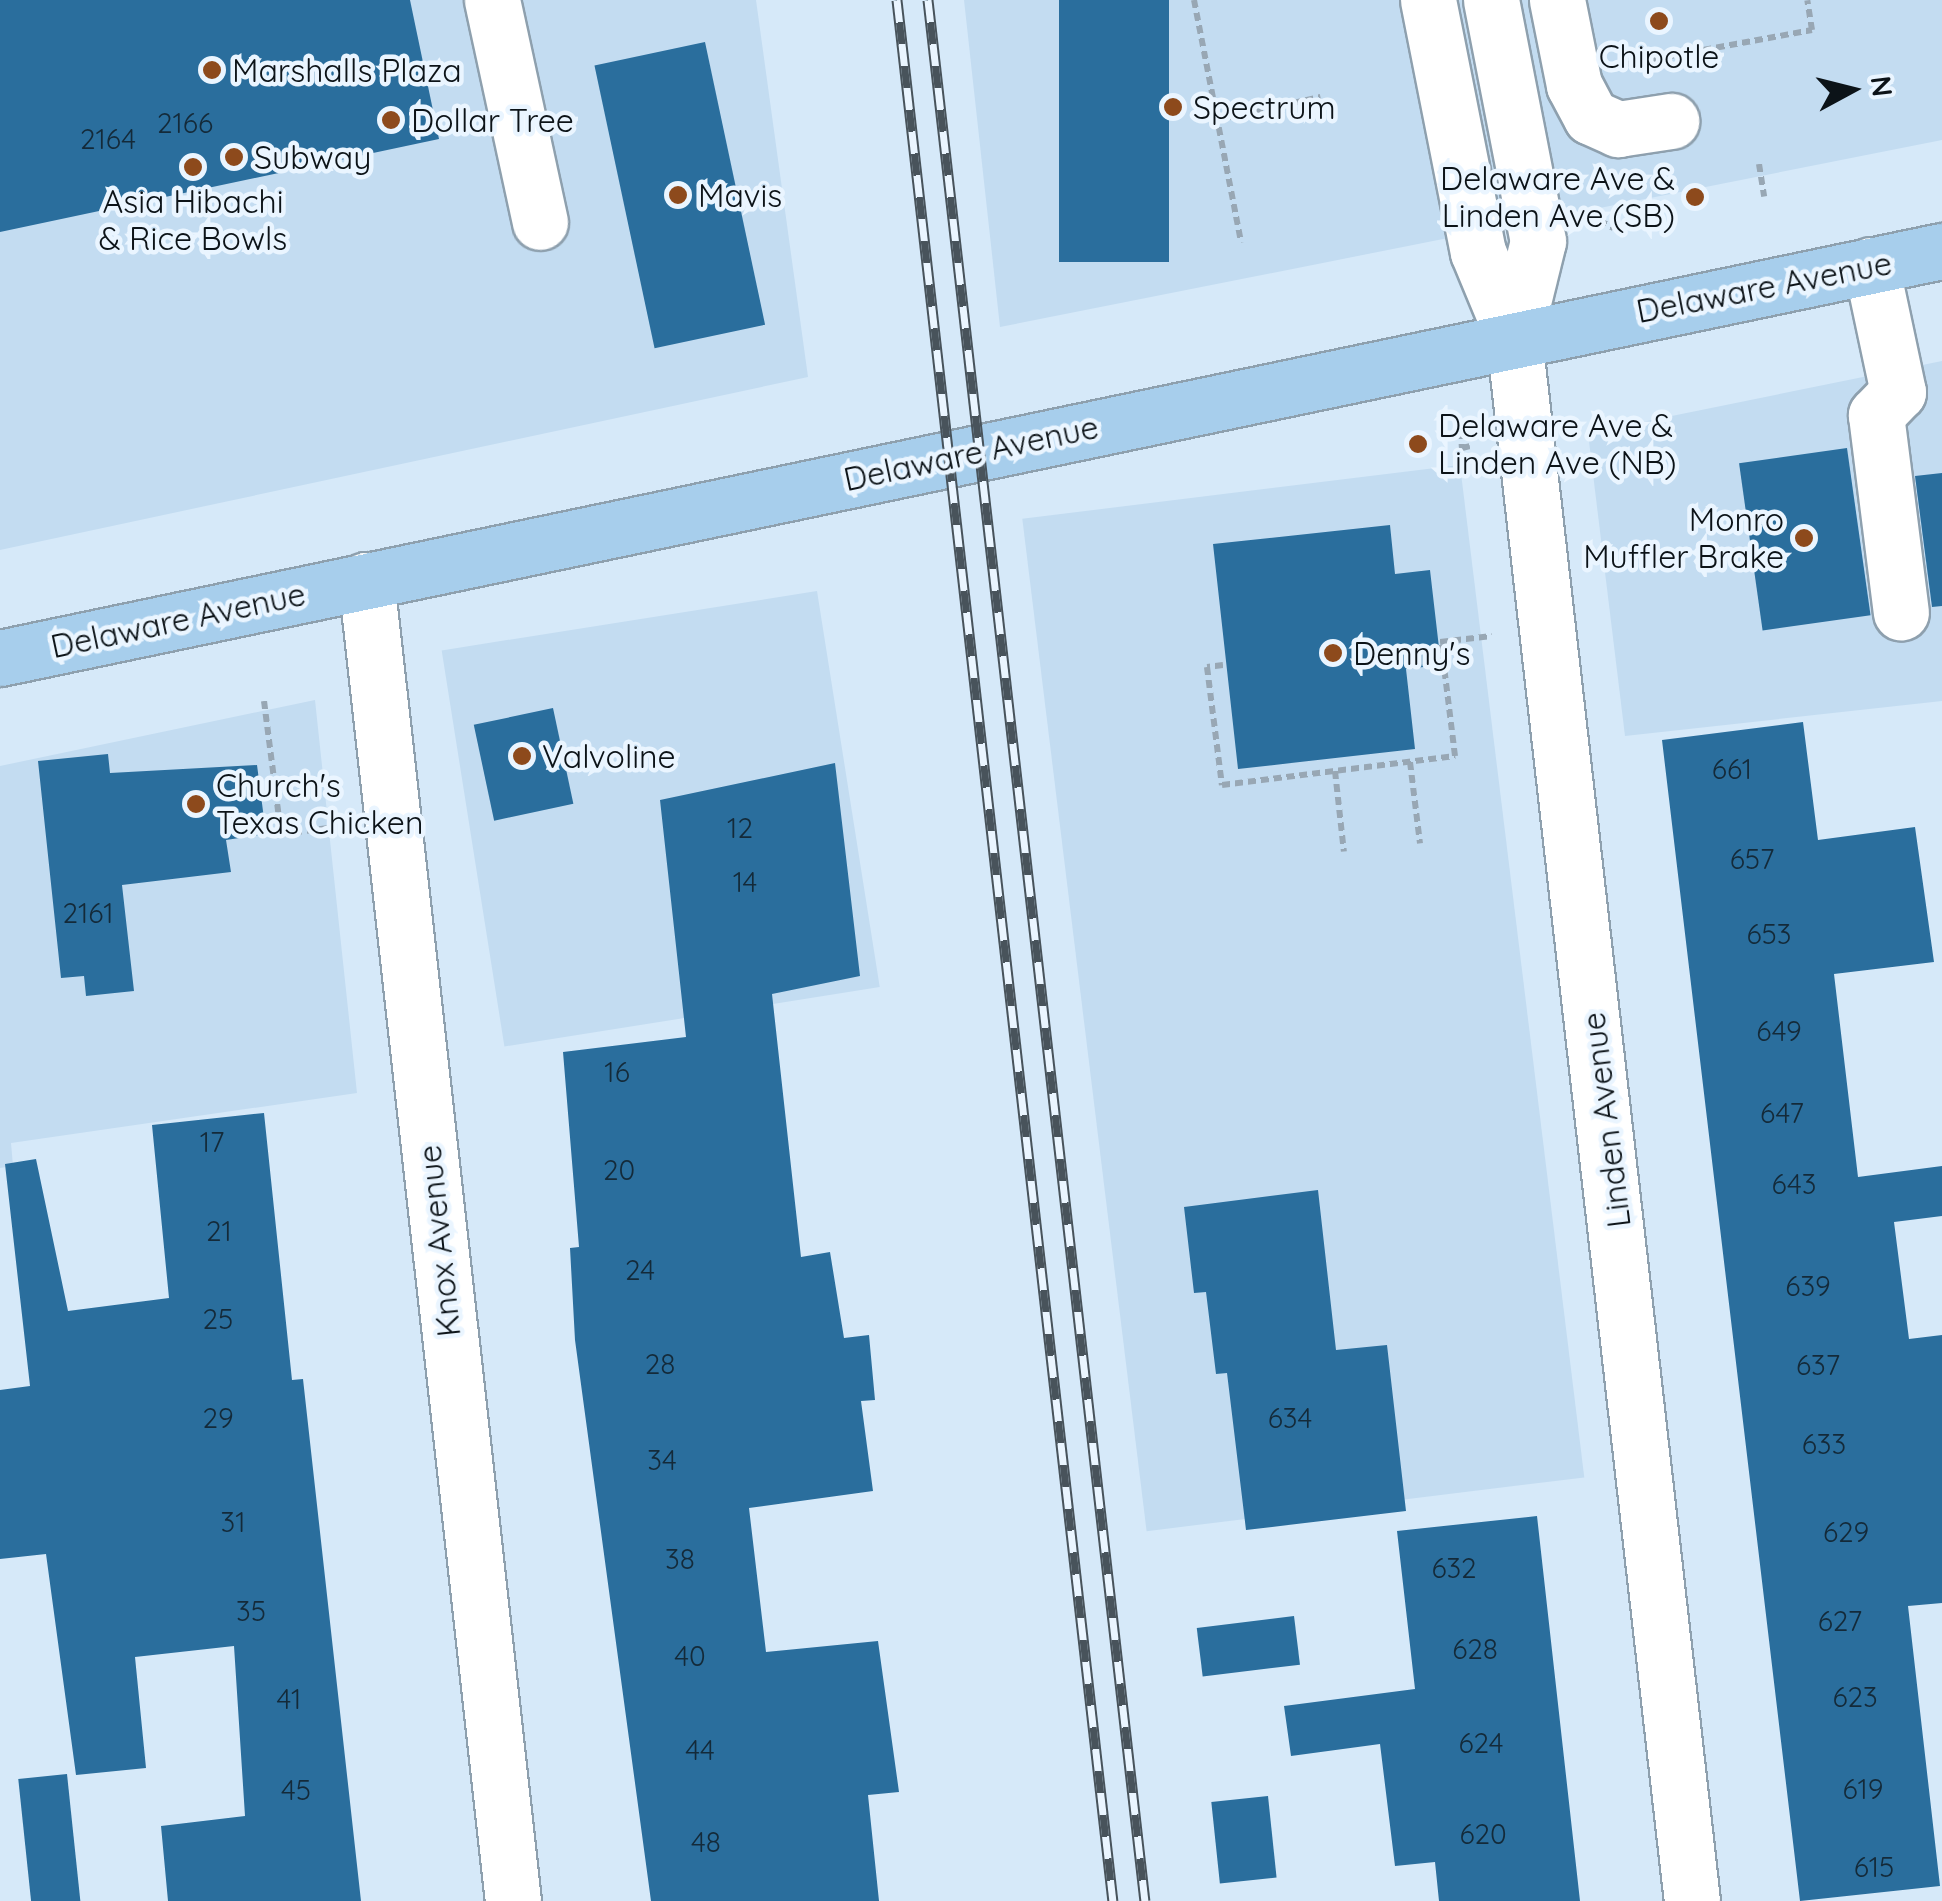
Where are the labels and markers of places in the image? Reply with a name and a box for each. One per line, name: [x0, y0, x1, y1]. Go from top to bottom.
marker: Chipotle: [1648, 10, 1670, 32]
place label: Chipotle: [1599, 37, 1719, 75]
place label: Marshalls Plaza: [232, 51, 462, 89]
marker: Marshalls Plaza: [201, 59, 223, 81]
place label: Spectrum: [1193, 88, 1336, 126]
marker: Spectrum: [1162, 96, 1184, 118]
place label: Dollar Tree: [411, 101, 574, 139]
marker: Dollar Tree: [380, 109, 402, 131]
place label: Subway: [254, 138, 371, 176]
marker: Subway: [223, 146, 245, 168]
marker: Asia Hibachi & Rice Bowls: [182, 156, 204, 178]
place label: Delaware Ave & Linden Ave (SB): [1440, 160, 1675, 235]
place label: Mavis: [698, 176, 782, 214]
place label: Asia Hibachi & Rice Bowls: [99, 183, 287, 258]
marker: Mavis: [667, 184, 689, 206]
marker: Delaware Ave & Linden Ave (SB): [1684, 186, 1706, 208]
place label: Delaware Ave & Linden Ave (NB): [1438, 407, 1677, 482]
marker: Delaware Ave & Linden Ave (NB): [1407, 433, 1429, 455]
place label: Monro Muffler Brake: [1583, 501, 1784, 576]
marker: Monro Muffler Brake: [1793, 527, 1815, 549]
place label: Denny's: [1353, 634, 1471, 672]
marker: Denny's: [1322, 642, 1344, 664]
place label: Valvoline: [542, 737, 676, 775]
marker: Valvoline: [511, 745, 533, 767]
place label: Church's Texas Chicken: [216, 767, 423, 842]
marker: Church's Texas Chicken: [185, 793, 207, 815]

